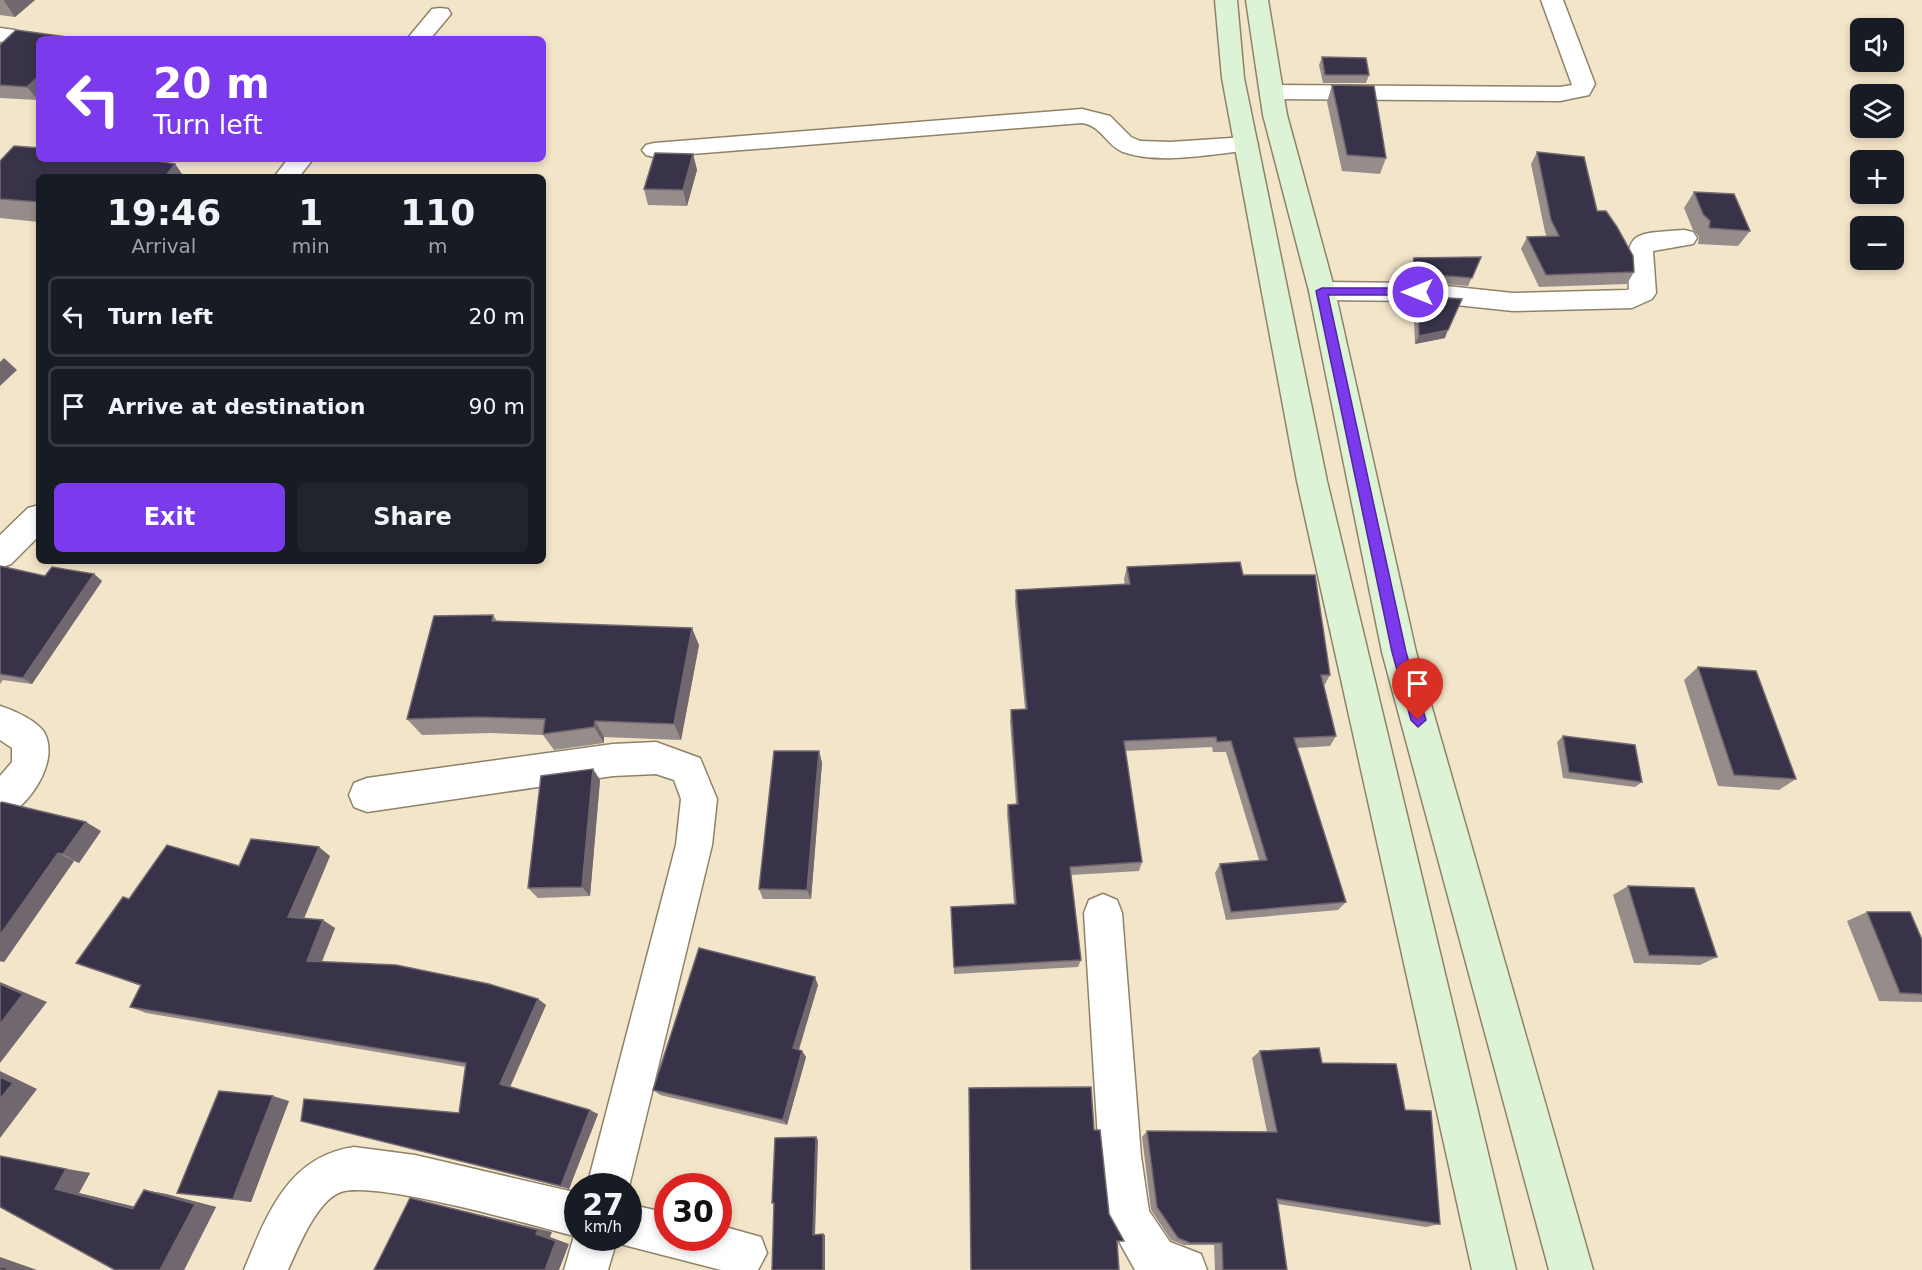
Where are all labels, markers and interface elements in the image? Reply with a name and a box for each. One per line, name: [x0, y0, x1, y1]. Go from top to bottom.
map controls: [1850, 18, 1904, 270]
button: sound: [1850, 18, 1904, 72]
text: 20 m: [153, 59, 270, 108]
icon: left: [54, 60, 132, 138]
button: layers: [1850, 84, 1904, 138]
text: Turn left: [153, 109, 263, 140]
button: +: [1850, 150, 1904, 204]
text: 19:46: [107, 192, 221, 233]
text: 1: [298, 192, 323, 233]
text: 110: [400, 192, 475, 233]
button: −: [1850, 216, 1904, 270]
text: Arrival: [131, 234, 196, 258]
text: min: [292, 234, 330, 258]
text: m: [428, 234, 448, 258]
position arrow: [1386, 260, 1450, 324]
icon: left: [57, 300, 90, 333]
text: Turn left: [108, 304, 213, 329]
text: 20 m: [469, 304, 525, 329]
icon: arrive: [57, 390, 90, 423]
text: Arrive at destination: [108, 394, 365, 419]
text: 90 m: [469, 394, 525, 419]
button: Exit: [54, 483, 285, 552]
button: Share: [297, 483, 528, 552]
pin: [1392, 658, 1443, 720]
icon: arrive: [1401, 667, 1434, 700]
speed limit sign: 30: [654, 1173, 732, 1251]
text: 27: [582, 1187, 624, 1222]
text: km/h: [584, 1218, 622, 1236]

